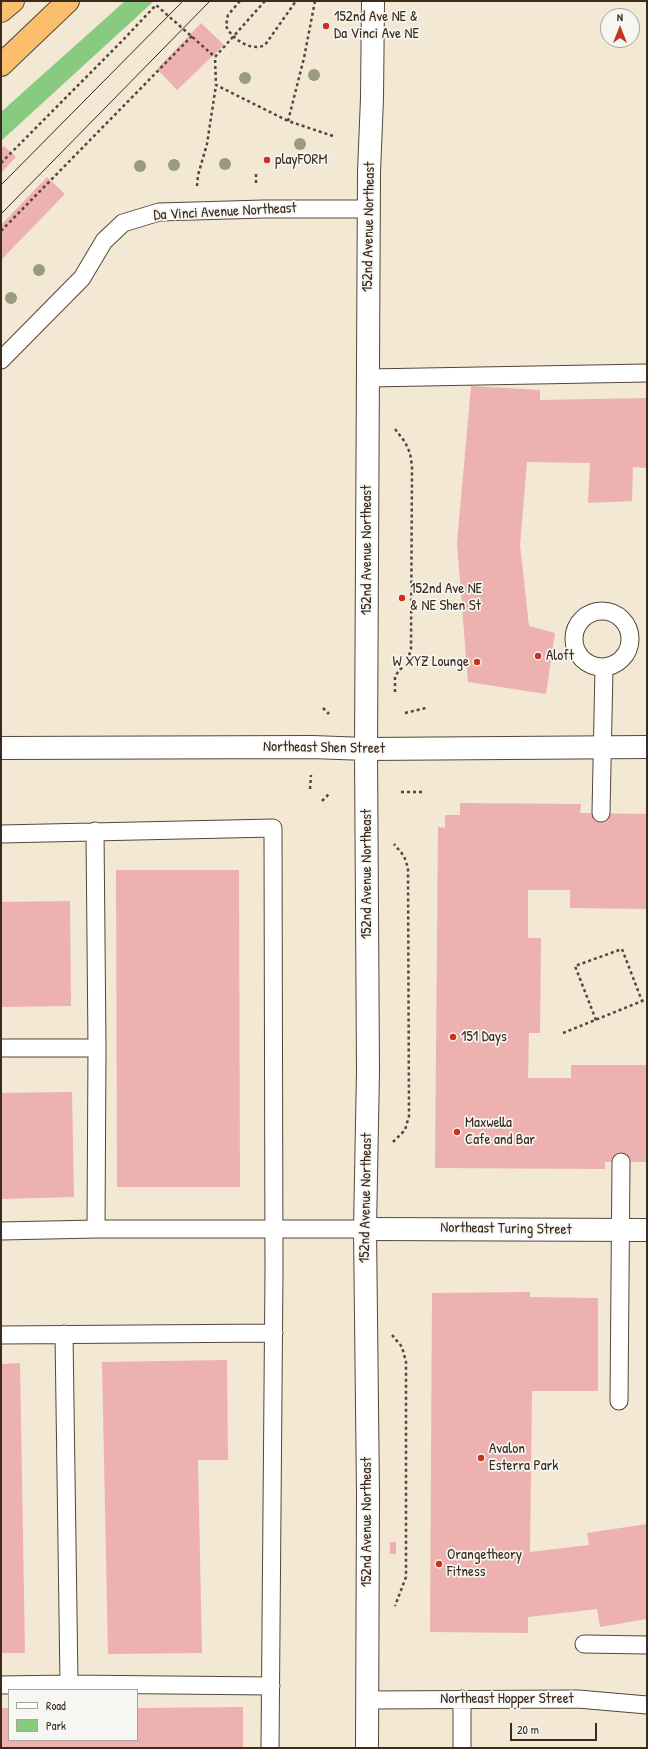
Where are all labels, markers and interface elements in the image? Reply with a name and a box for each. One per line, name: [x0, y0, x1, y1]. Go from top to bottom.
place label: 152nd Ave NE & Da Vinci Ave NE: [334, 8, 419, 43]
north arrow: [600, 8, 640, 48]
text: N: [617, 10, 623, 24]
marker: 152nd Ave NE & Da Vinci Ave NE: [321, 21, 331, 31]
place label: playFORM: [275, 151, 327, 169]
marker: playFORM: [262, 155, 272, 165]
street label: 152nd Avenue Northeast: [359, 162, 379, 292]
street label: Da Vinci Avenue Northeast: [153, 199, 297, 225]
street label: 152nd Avenue Northeast: [358, 485, 376, 615]
place label: 152nd Ave NE & NE Shen St: [410, 580, 482, 615]
marker: 152nd Ave NE & NE Shen St: [397, 593, 407, 603]
place label: Aloft: [546, 647, 574, 665]
marker: Aloft: [533, 651, 543, 661]
place label: W XYZ Lounge: [393, 653, 469, 671]
marker: W XYZ Lounge: [472, 657, 482, 667]
street label: Northeast Shen Street: [263, 738, 385, 758]
street label: 152nd Avenue Northeast: [358, 809, 376, 939]
place label: 151 Days: [461, 1028, 507, 1046]
marker: 151 Days: [448, 1032, 458, 1042]
place label: Maxwella Cafe and Bar: [465, 1114, 535, 1149]
marker: Maxwella Cafe and Bar: [452, 1127, 462, 1137]
street label: 152nd Avenue Northeast: [356, 1133, 376, 1263]
street label: Northeast Turing Street: [440, 1219, 572, 1239]
place label: Avalon Esterra Park: [489, 1440, 559, 1475]
marker: Avalon Esterra Park: [476, 1453, 486, 1463]
street label: 152nd Avenue Northeast: [358, 1457, 376, 1587]
place label: Orangetheory Fitness: [447, 1546, 522, 1581]
marker: Orangetheory Fitness: [434, 1559, 444, 1569]
legend: [8, 1689, 138, 1741]
street label: Northeast Hopper Street: [440, 1690, 574, 1708]
text: Road: [46, 1697, 66, 1714]
scale bar: [512, 1715, 599, 1741]
text: Park: [46, 1717, 66, 1734]
text: 20 m: [517, 1721, 539, 1738]

